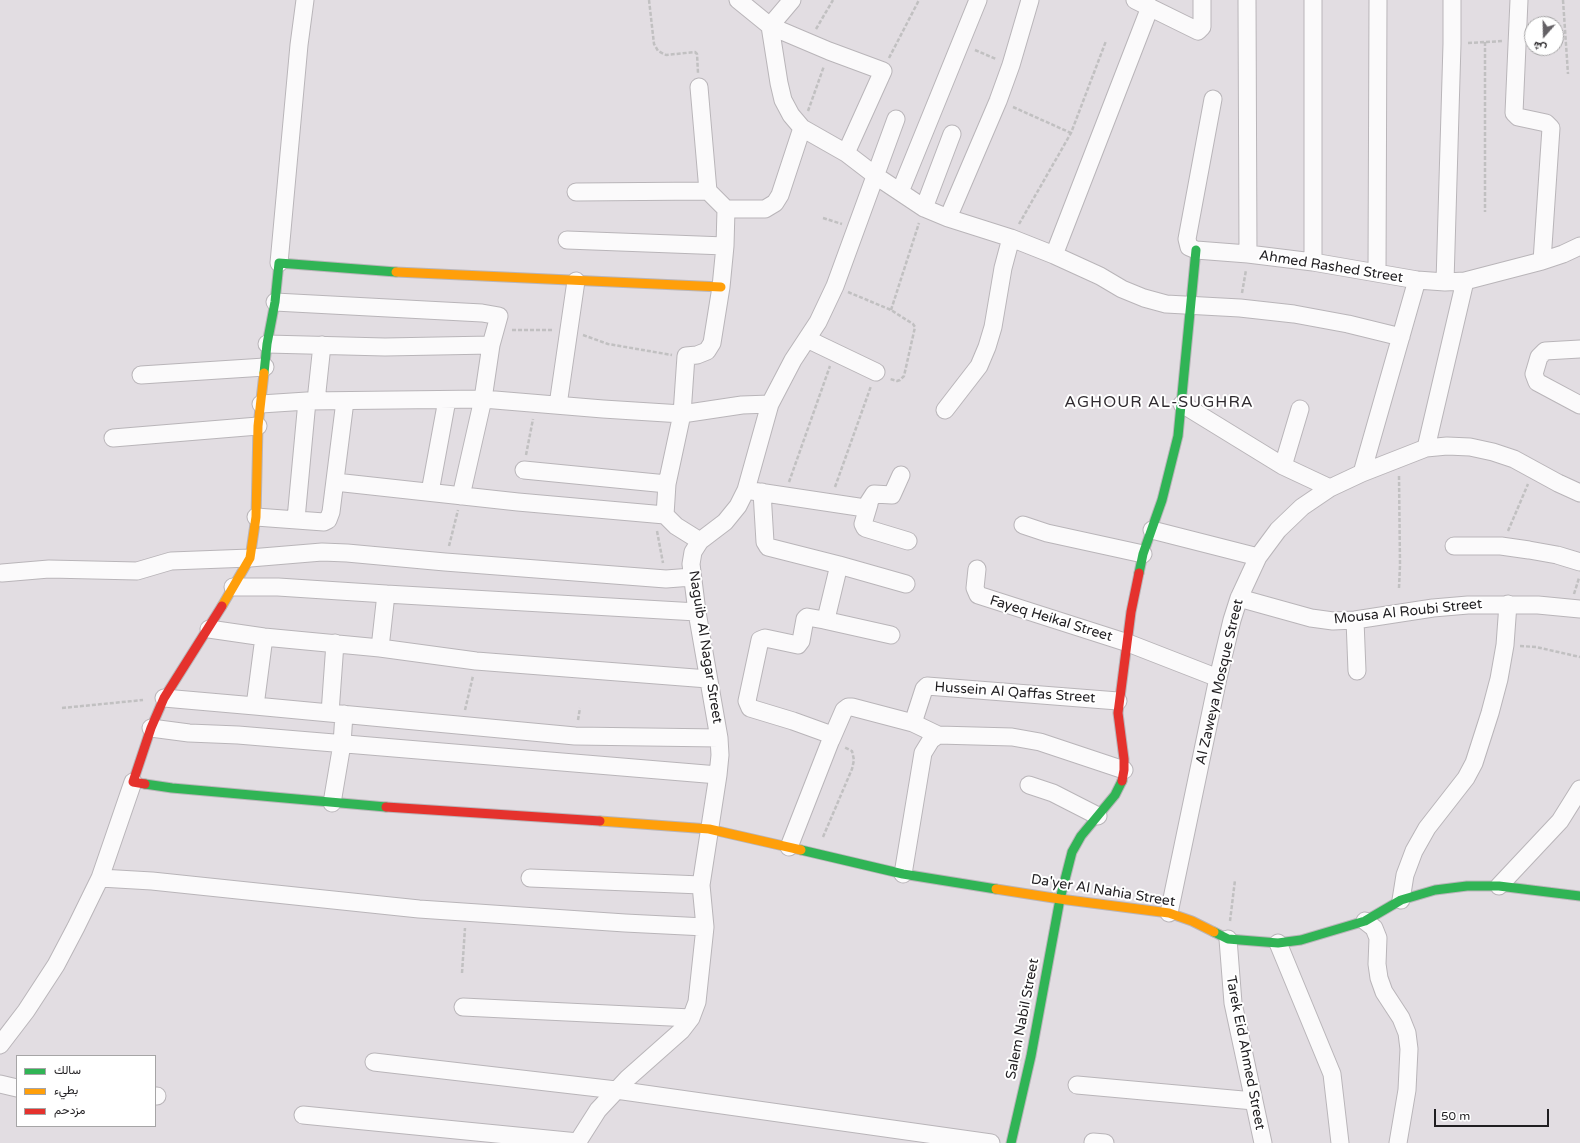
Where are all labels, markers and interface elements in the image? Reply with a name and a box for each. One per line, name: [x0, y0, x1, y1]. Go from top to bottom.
north arrow: [1524, 16, 1564, 56]
text: ش: [1532, 38, 1549, 55]
street label: Ahmed Rashed Street: [1258, 247, 1404, 287]
district label: AGHOUR AL-SUGHRA: [1064, 393, 1254, 413]
street label: Naguib Al Nagar Street: [685, 569, 725, 725]
street label: Fayeq Heikal Street: [988, 592, 1114, 646]
street label: Mousa Al Roubi Street: [1333, 596, 1483, 628]
street label: Al Zaweya Mosque Street: [1193, 598, 1247, 766]
street label: Hussein Al Qaffas Street: [934, 679, 1096, 707]
street label: Da'yer Al Nahia Street: [1030, 871, 1176, 911]
street label: Salem Nabil Street: [1003, 957, 1043, 1081]
street label: Tarek Eid Ahmed Street: [1222, 975, 1268, 1131]
legend: [16, 1055, 156, 1127]
text: سالك: [54, 1063, 81, 1077]
text: بطيء: [54, 1083, 78, 1097]
scale bar: [1436, 1101, 1551, 1127]
text: مزدحم: [54, 1103, 85, 1117]
text: 50 m: [1441, 1109, 1470, 1123]

